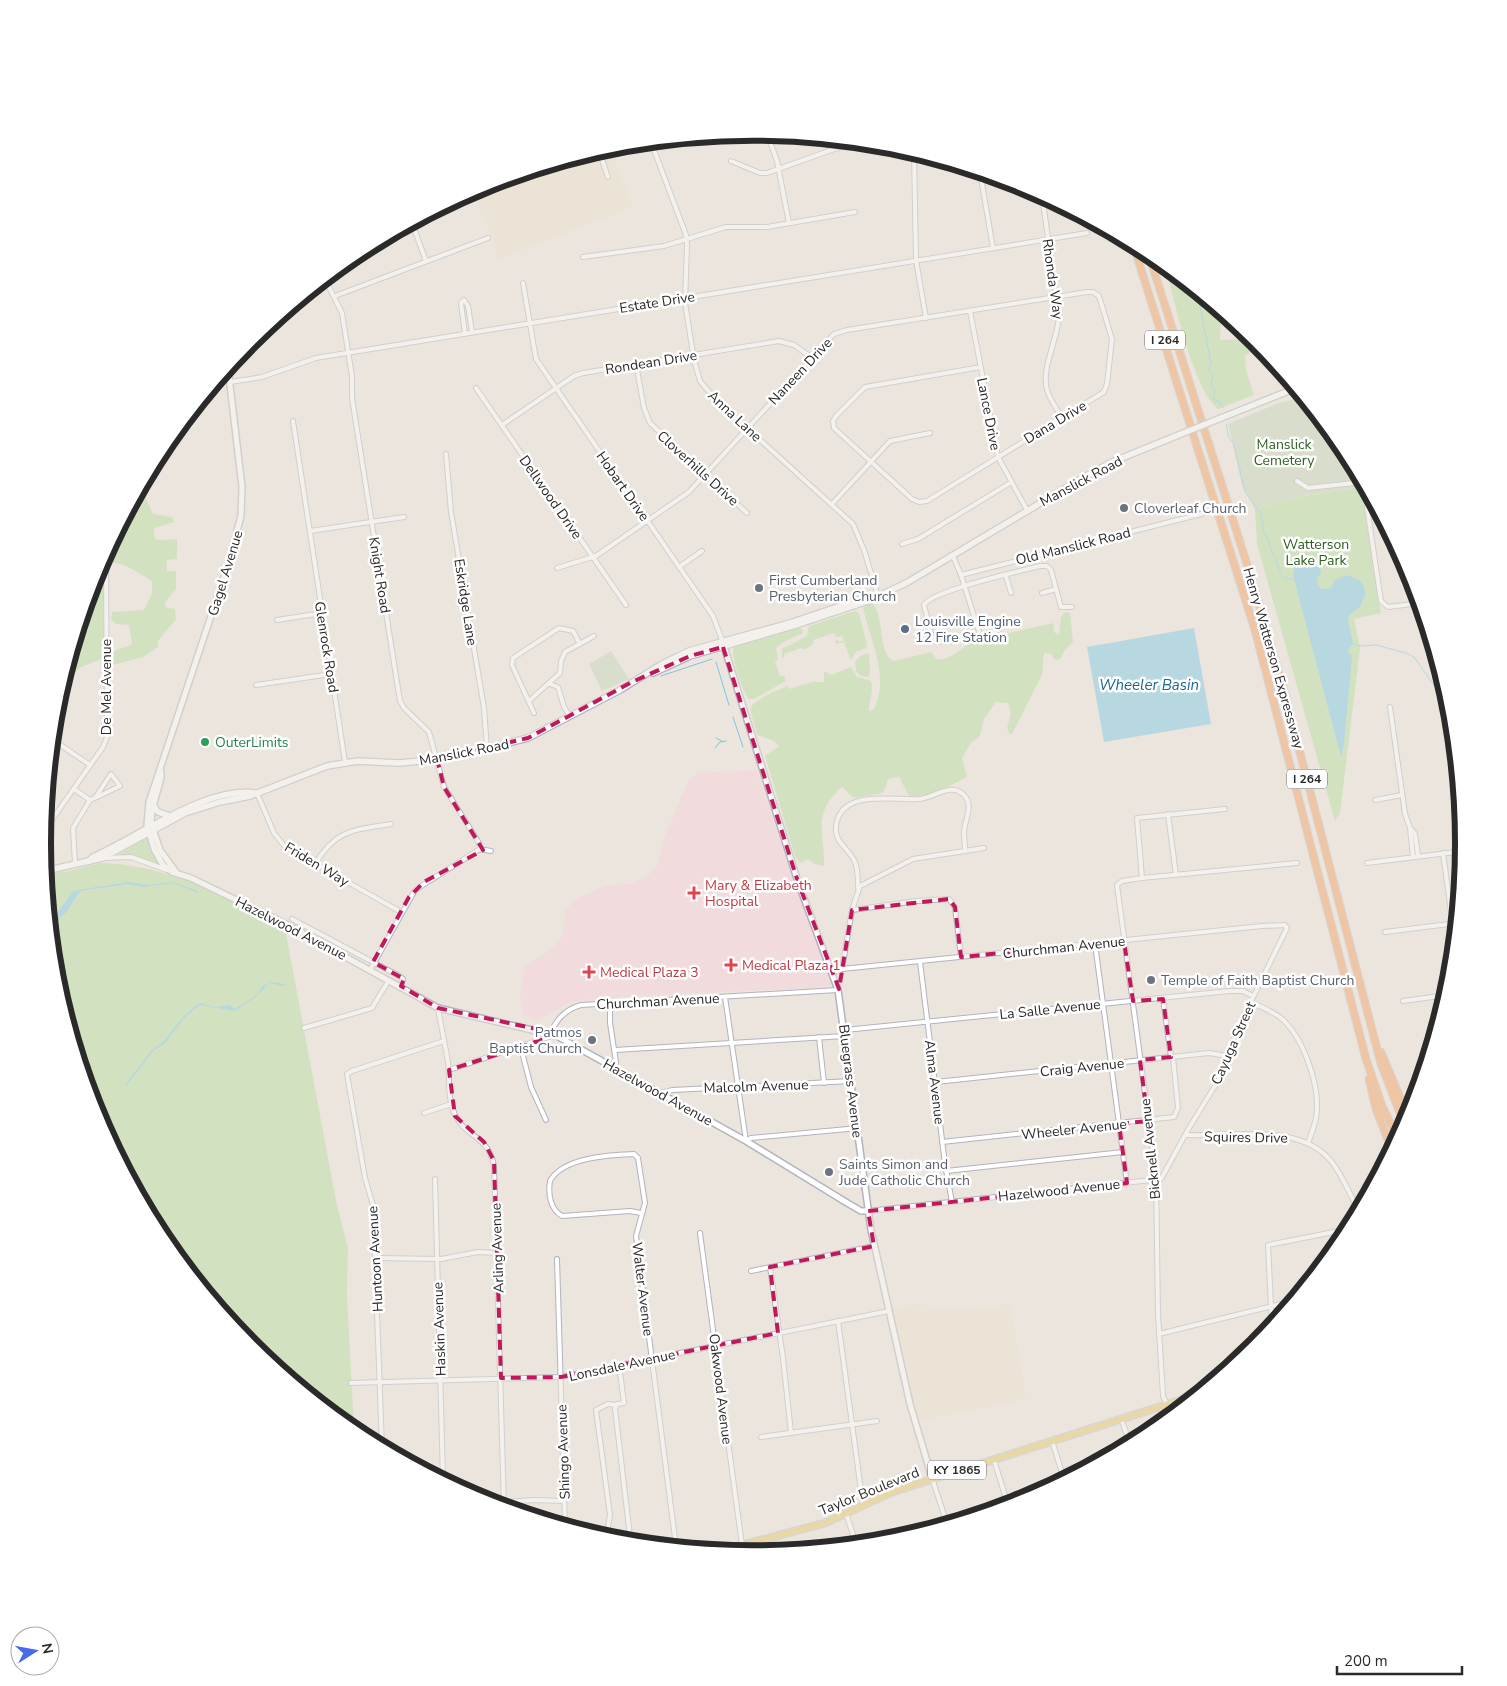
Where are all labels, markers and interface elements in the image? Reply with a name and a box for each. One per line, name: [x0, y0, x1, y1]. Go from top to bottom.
street label: Rhonda Way: [1037, 237, 1068, 321]
street label: Estate Drive: [618, 287, 696, 318]
road number: I 264: [1145, 330, 1185, 350]
street label: Naneen Drive: [764, 334, 836, 409]
street label: Rondean Drive: [604, 346, 698, 379]
street label: Lance Drive: [972, 376, 1005, 452]
street label: Anna Lane: [703, 386, 766, 446]
street label: Dana Drive: [1020, 396, 1090, 449]
street label: Cloverhills Drive: [653, 427, 743, 510]
park label: Manslick Cemetery: [1254, 435, 1315, 470]
street label: Hobart Drive: [592, 448, 654, 525]
street label: Dellwood Drive: [515, 452, 587, 543]
street label: Manslick Road: [1037, 452, 1126, 511]
place label: Cloverleaf Church: [1134, 499, 1247, 518]
marker: Cloverleaf Church: [1118, 502, 1130, 514]
street label: Old Manslick Road: [1014, 523, 1133, 570]
street label: Gagel Avenue: [203, 528, 248, 618]
street label: Knight Road: [364, 535, 395, 615]
park label: Watterson Lake Park: [1283, 535, 1349, 570]
street label: Eskridge Lane: [449, 557, 482, 647]
street label: Henry Watterson Expressway: [1238, 565, 1309, 752]
place label: First Cumberland Presbyterian Church: [769, 571, 896, 606]
marker: First Cumberland Presbyterian Church: [753, 582, 765, 594]
street label: Glenrock Road: [310, 600, 343, 694]
place label: Louisville Engine 12 Fire Station: [915, 612, 1021, 647]
marker: Louisville Engine 12 Fire Station: [899, 623, 911, 635]
street label: De Mel Avenue: [97, 639, 116, 735]
water label: Wheeler Basin: [1099, 675, 1199, 695]
place label: OuterLimits: [215, 733, 289, 752]
street label: Manslick Road: [418, 734, 511, 771]
marker: OuterLimits: [199, 736, 211, 748]
road number: I 264: [1287, 770, 1327, 789]
street label: Friden Way: [281, 838, 353, 892]
place label: Mary & Elizabeth Hospital: [705, 876, 812, 911]
marker: Mary & Elizabeth Hospital: [687, 886, 701, 900]
street label: Hazelwood Avenue: [232, 892, 350, 965]
street label: Churchman Avenue: [1002, 932, 1126, 963]
place label: Medical Plaza 1: [742, 956, 841, 975]
marker: Medical Plaza 1: [724, 958, 738, 972]
place label: Medical Plaza 3: [600, 963, 699, 982]
marker: Medical Plaza 3: [582, 965, 596, 979]
place label: Temple of Faith Baptist Church: [1161, 971, 1354, 990]
marker: Temple of Faith Baptist Church: [1145, 974, 1157, 986]
street label: Churchman Avenue: [596, 989, 720, 1014]
street label: La Salle Avenue: [999, 995, 1102, 1024]
street label: Cayuga Street: [1207, 999, 1260, 1088]
place label: Patmos Baptist Church: [489, 1023, 582, 1058]
street label: Bluegrass Avenue: [834, 1023, 867, 1139]
marker: Patmos Baptist Church: [586, 1034, 598, 1046]
street label: Alma Avenue: [920, 1039, 949, 1125]
street label: Hazelwood Avenue: [600, 1054, 716, 1130]
street label: Craig Avenue: [1039, 1054, 1125, 1081]
street label: Malcolm Avenue: [703, 1075, 809, 1098]
street label: Bicknell Avenue: [1136, 1098, 1165, 1200]
street label: Wheeler Avenue: [1020, 1115, 1128, 1144]
street label: Squires Drive: [1204, 1127, 1288, 1148]
place label: Saints Simon and Jude Catholic Church: [838, 1155, 970, 1190]
marker: Saints Simon and Jude Catholic Church: [823, 1166, 835, 1178]
street label: Hazelwood Avenue: [997, 1175, 1121, 1206]
street label: Arling Avenue: [486, 1203, 509, 1293]
street label: Huntoon Avenue: [363, 1206, 388, 1312]
street label: Walter Avenue: [627, 1241, 658, 1337]
street label: Haskin Avenue: [428, 1282, 451, 1376]
street label: Oakwood Avenue: [704, 1333, 737, 1446]
street label: Lonsdale Avenue: [567, 1345, 677, 1386]
street label: Shingo Avenue: [552, 1404, 575, 1500]
road number: KY 1865: [928, 1460, 986, 1480]
street label: Taylor Boulevard: [816, 1463, 922, 1520]
north arrow: [10, 1626, 60, 1676]
text: N: [37, 1642, 58, 1656]
scale bar: [1337, 1644, 1462, 1676]
text: 200 m: [1344, 1651, 1388, 1671]

